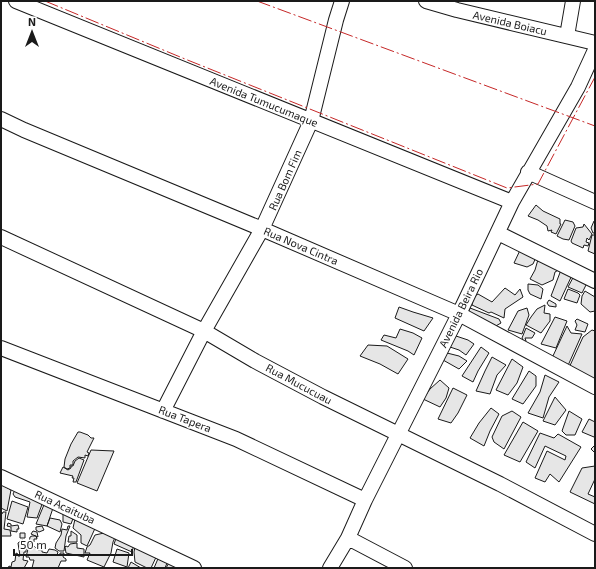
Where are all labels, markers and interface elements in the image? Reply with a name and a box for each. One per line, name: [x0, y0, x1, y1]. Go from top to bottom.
street label: Avenida Boiacu: [472, 8, 548, 37]
north arrow: [12, 12, 52, 52]
text: N: [28, 15, 36, 28]
street label: Avenida Tumucumaque: [208, 74, 320, 129]
street label: Rua Bom Fim: [265, 147, 304, 212]
street label: Rua Nova Cintra: [262, 224, 340, 267]
street label: Avenida Beira Rio: [436, 266, 485, 349]
street label: Rua Mucucuau: [264, 361, 335, 406]
street label: Rua Tapera: [157, 403, 213, 435]
street label: Rua Acaituba: [33, 487, 97, 526]
scale bar: [14, 531, 132, 557]
text: 50 m: [20, 537, 47, 551]

